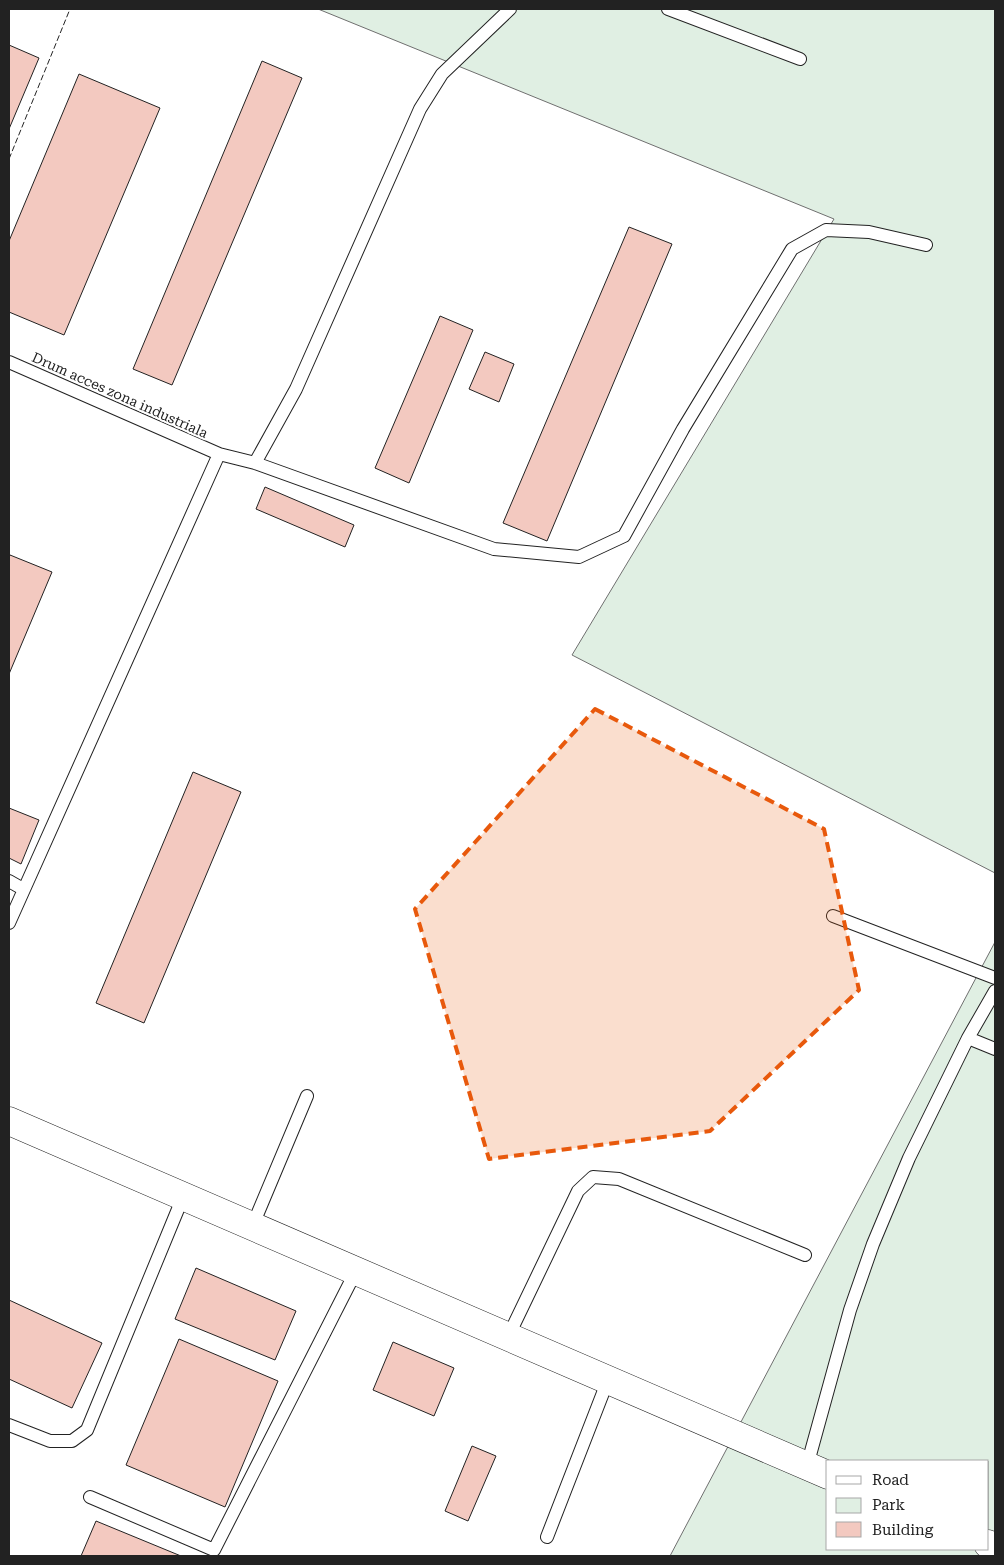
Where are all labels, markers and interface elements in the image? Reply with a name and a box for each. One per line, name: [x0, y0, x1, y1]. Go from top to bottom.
street label: Drum acces zona industriala: [30, 349, 211, 441]
legend: [826, 1460, 989, 1550]
text: Road: [872, 1471, 909, 1489]
text: Park: [872, 1496, 906, 1514]
text: Building: [872, 1521, 934, 1539]

